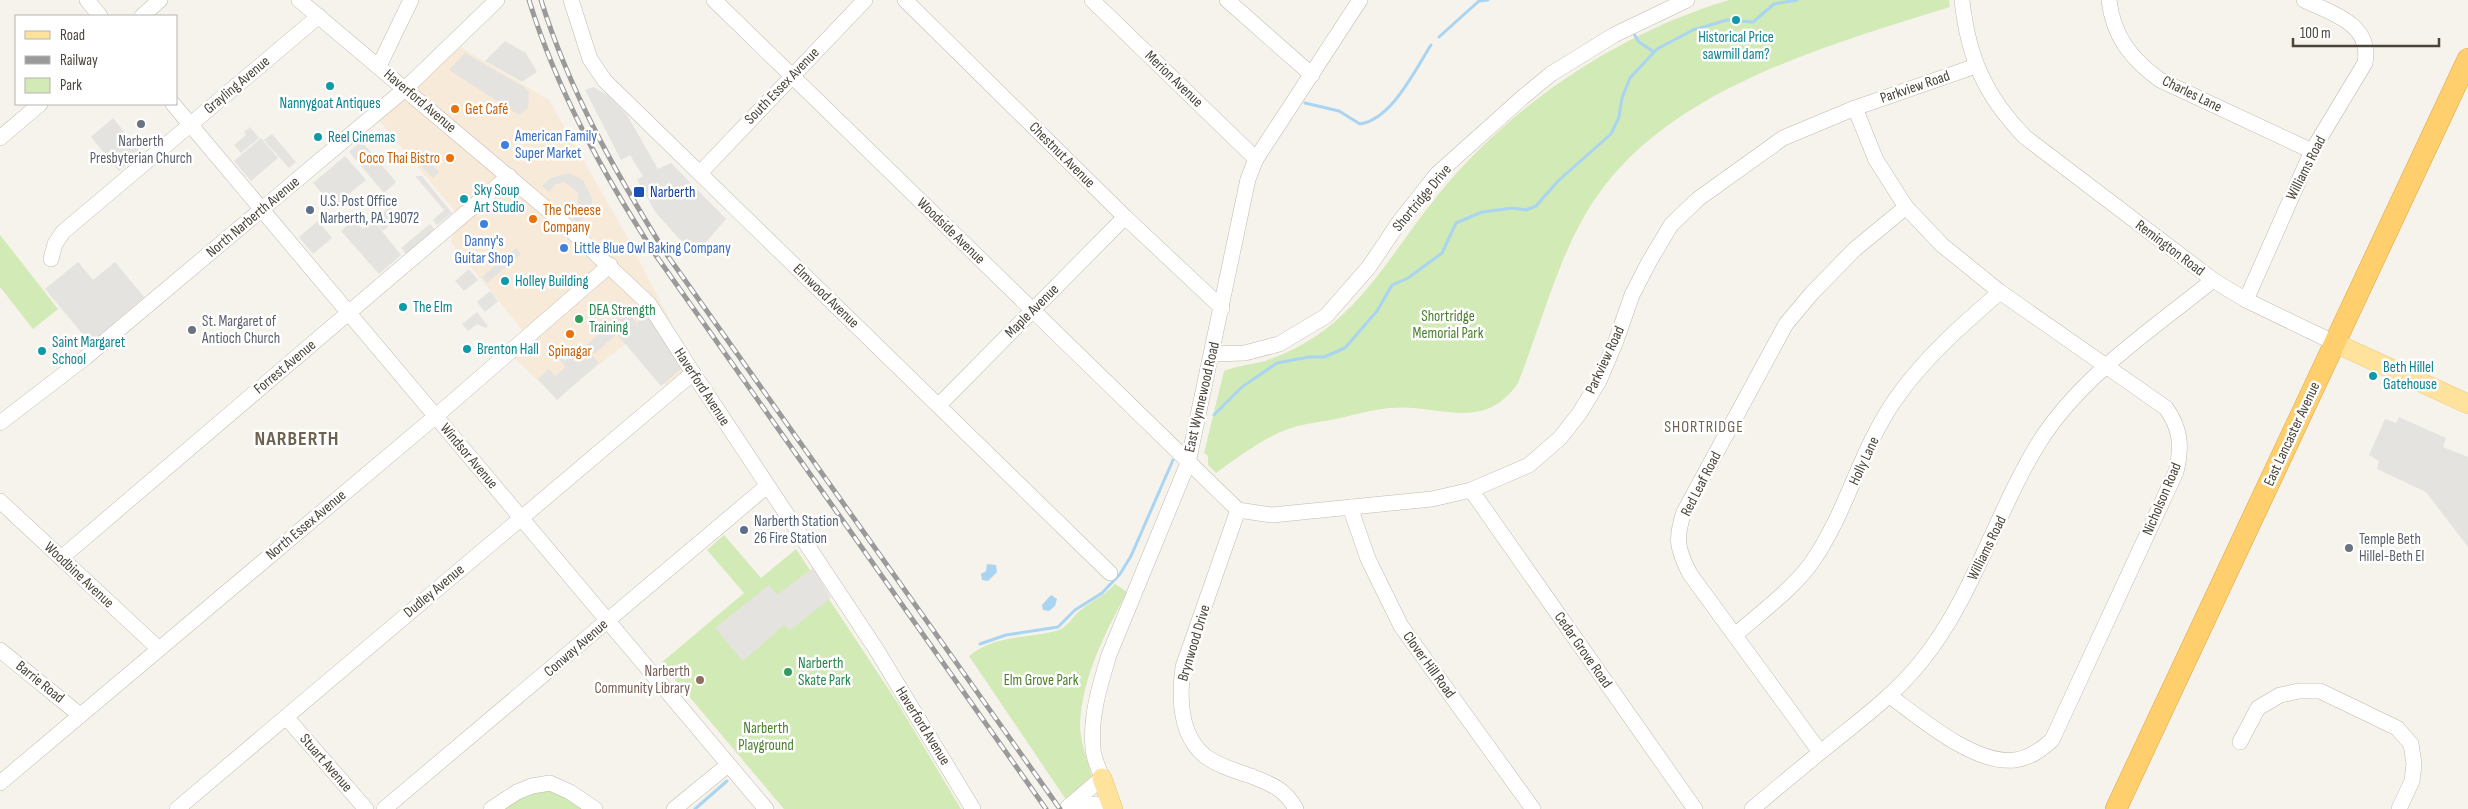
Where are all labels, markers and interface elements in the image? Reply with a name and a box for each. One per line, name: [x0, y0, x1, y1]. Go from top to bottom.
marker: Historical Price sawmill dam?: [1730, 14, 1742, 26]
legend: [15, 15, 178, 105]
scale bar: [2293, 15, 2439, 47]
text: 100 m: [2300, 24, 2331, 43]
text: Road: [60, 26, 85, 45]
place label: Historical Price sawmill dam?: [1698, 28, 1774, 64]
street label: South Essex Avenue: [741, 44, 823, 128]
street label: Merion Avenue: [1141, 47, 1207, 111]
text: Railway: [60, 51, 98, 70]
street label: Grayling Avenue: [200, 52, 274, 118]
street label: Haverford Avenue: [380, 65, 460, 137]
street label: Parkview Road: [1878, 66, 1952, 108]
street label: Charles Lane: [2159, 71, 2225, 117]
text: Park: [60, 76, 82, 95]
marker: Nannygoat Antiques: [324, 80, 336, 92]
place label: Nannygoat Antiques: [279, 94, 381, 113]
place label: Get Café: [465, 100, 508, 119]
marker: Get Café: [449, 103, 461, 115]
marker: Narberth Presbyterian Church: [135, 118, 147, 130]
street label: Chestnut Avenue: [1025, 118, 1099, 192]
place label: American Family Super Market: [514, 127, 597, 163]
place label: Reel Cinemas: [328, 128, 395, 147]
marker: Reel Cinemas: [312, 131, 324, 143]
place label: Narberth Presbyterian Church: [90, 132, 192, 168]
street label: Williams Road: [2282, 133, 2330, 203]
marker: American Family Super Market: [499, 139, 511, 151]
place label: Coco Thai Bistro: [359, 149, 440, 168]
marker: Coco Thai Bistro: [444, 152, 456, 164]
street label: Shortridge Drive: [1388, 160, 1456, 236]
street label: North Narberth Avenue: [202, 172, 304, 262]
place label: Sky Soup Art Studio: [473, 181, 525, 217]
place label: Narberth: [650, 183, 695, 202]
marker: Narberth: [632, 185, 646, 199]
place label: U.S. Post Office Narberth, PA. 19072: [320, 192, 419, 228]
marker: Sky Soup Art Studio: [458, 193, 470, 205]
street label: Woodside Avenue: [913, 194, 989, 268]
place label: The Cheese Company: [543, 201, 601, 237]
marker: U.S. Post Office Narberth, PA. 19072: [304, 204, 316, 216]
marker: The Cheese Company: [527, 213, 539, 225]
street label: Remington Road: [2132, 216, 2208, 280]
marker: Danny's Guitar Shop: [478, 218, 490, 230]
place label: Danny's Guitar Shop: [455, 232, 513, 268]
place label: Little Blue Owl Baking Company: [574, 239, 731, 258]
marker: Little Blue Owl Baking Company: [558, 242, 570, 254]
street label: Elmwood Avenue: [789, 260, 863, 332]
place label: Holley Building: [515, 272, 589, 291]
marker: Holley Building: [499, 275, 511, 287]
street label: Maple Avenue: [1001, 280, 1063, 342]
place label: The Elm: [413, 298, 452, 317]
marker: The Elm: [397, 301, 409, 313]
place label: DEA Strength Training: [589, 301, 656, 337]
park label: Shortridge Memorial Park: [1413, 307, 1484, 343]
place label: St. Margaret of Antioch Church: [201, 312, 280, 348]
marker: DEA Strength Training: [573, 313, 585, 325]
street label: Parkview Road: [1581, 323, 1629, 397]
marker: St. Margaret of Antioch Church: [186, 324, 198, 336]
marker: Spinagar: [564, 328, 576, 340]
place label: Saint Margaret School: [52, 333, 126, 369]
street label: Forrest Avenue: [250, 336, 320, 398]
place label: Brenton Hall: [477, 340, 539, 359]
street label: East Wynnewood Road: [1180, 340, 1224, 454]
place label: Spinagar: [548, 342, 592, 361]
marker: Brenton Hall: [461, 343, 473, 355]
street label: Haverford Avenue: [670, 344, 734, 430]
marker: Saint Margaret School: [36, 345, 48, 357]
place label: Beth Hillel Gatehouse: [2383, 358, 2437, 394]
marker: Beth Hillel Gatehouse: [2367, 370, 2379, 382]
street label: East Lancaster Avenue: [2260, 379, 2324, 489]
district label: SHORTRIDGE: [1664, 418, 1744, 437]
street label: Windsor Avenue: [436, 419, 502, 493]
district label: NARBERTH: [254, 427, 340, 451]
street label: Holly Lane: [1845, 434, 1883, 488]
street label: Red Leaf Road: [1677, 448, 1725, 520]
street label: Nicholson Road: [2138, 460, 2186, 538]
street label: North Essex Avenue: [262, 486, 350, 564]
place label: Narberth Station 26 Fire Station: [754, 512, 839, 548]
street label: Williams Road: [1963, 513, 2011, 583]
marker: Narberth Station 26 Fire Station: [738, 524, 750, 536]
place label: Temple Beth Hillel-Beth El: [2359, 530, 2424, 566]
street label: Woodbine Avenue: [40, 538, 118, 612]
marker: Temple Beth Hillel-Beth El: [2343, 542, 2355, 554]
street label: Dudley Avenue: [400, 560, 468, 622]
street label: Brynwood Drive: [1173, 602, 1215, 684]
street label: Cedar Grove Road: [1550, 608, 1616, 692]
street label: Conway Avenue: [540, 615, 612, 681]
street label: Clover Hill Road: [1398, 628, 1460, 702]
place label: Narberth Skate Park: [798, 654, 851, 690]
street label: Barrie Road: [12, 657, 68, 707]
place label: Narberth Community Library: [594, 662, 690, 698]
marker: Narberth Skate Park: [782, 666, 794, 678]
park label: Elm Grove Park: [1004, 671, 1079, 690]
marker: Narberth Community Library: [694, 674, 706, 686]
street label: Haverford Avenue: [891, 683, 955, 769]
park label: Narberth Playground: [738, 719, 794, 755]
street label: Stuart Avenue: [295, 730, 357, 796]

